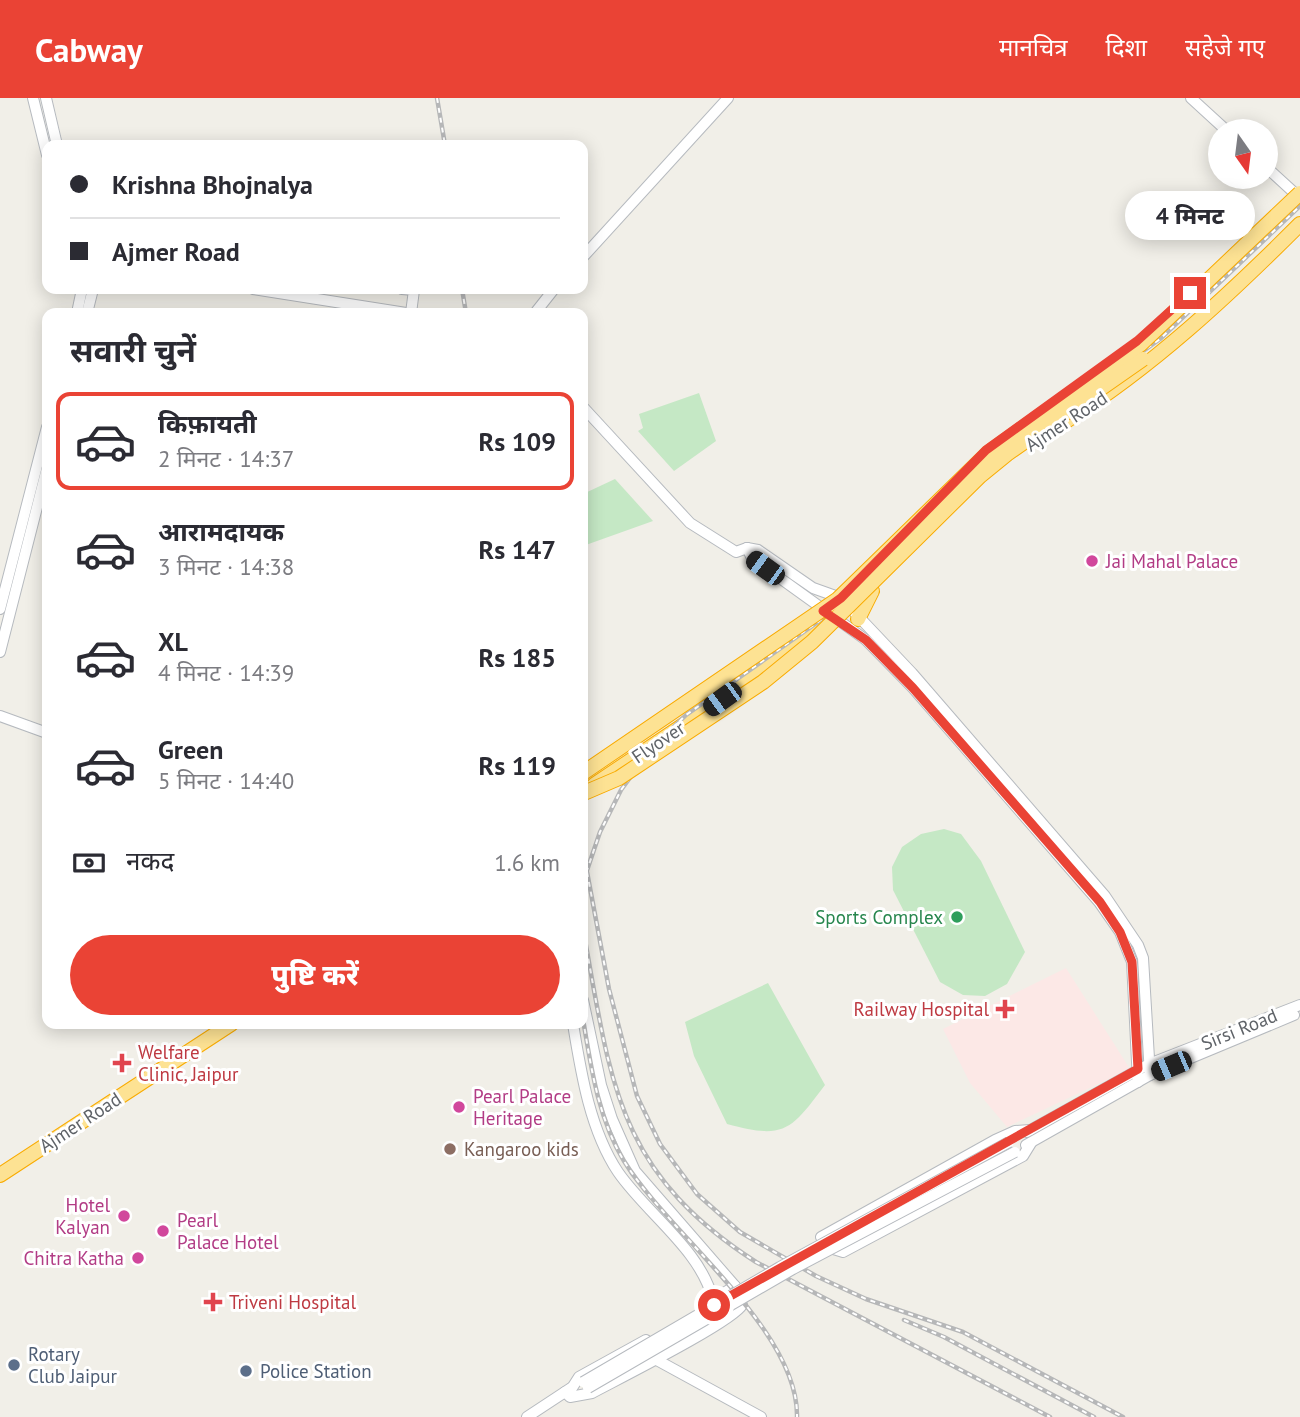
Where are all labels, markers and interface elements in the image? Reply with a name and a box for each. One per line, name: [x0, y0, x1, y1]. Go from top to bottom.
text: Cabway: [35, 28, 143, 71]
text: मानचित्र: [999, 32, 1068, 63]
text: दिशा: [1106, 32, 1147, 63]
text: सहेजे गए: [1185, 32, 1265, 63]
north arrow: [1208, 119, 1278, 189]
map controls: [1208, 119, 1278, 189]
text: Krishna Bhojnalya: [112, 168, 313, 201]
callout: 4 मिनट: [1125, 192, 1255, 240]
text: 4 मिनट: [1156, 201, 1224, 230]
text: Ajmer Road: [112, 235, 240, 268]
route end: [1174, 277, 1206, 309]
text: सवारी चुनें: [70, 329, 196, 371]
street label: Ajmer Road: [1020, 386, 1112, 456]
text: किफ़ायती: [158, 407, 257, 440]
icon: car: [74, 410, 137, 473]
text: Rs 109: [479, 425, 556, 458]
text: 2 मिनट · 14:37: [158, 444, 294, 473]
text: आरामदायक: [158, 515, 284, 548]
icon: car: [74, 518, 137, 581]
text: Rs 147: [479, 533, 556, 566]
car: [742, 547, 789, 589]
place label: Jai Mahal Palace: [1105, 549, 1238, 573]
text: 3 मिनट · 14:38: [158, 552, 294, 581]
marker: Jai Mahal Palace: [1084, 553, 1100, 569]
text: XL: [158, 625, 188, 658]
icon: car: [74, 626, 137, 689]
text: Rs 185: [479, 641, 556, 674]
text: 4 मिनट · 14:39: [158, 658, 294, 687]
car: [699, 678, 746, 720]
street label: Flyover: [627, 715, 690, 768]
text: Green: [158, 733, 223, 766]
icon: car: [74, 734, 137, 797]
text: Rs 119: [479, 749, 556, 782]
text: 5 मिनट · 14:40: [158, 766, 294, 795]
icon: cash: [70, 844, 108, 882]
text: नकद: [126, 844, 174, 877]
text: 1.6 km: [494, 848, 560, 877]
place label: Sports Complex: [815, 905, 943, 929]
marker: Sports Complex: [949, 909, 965, 925]
button: पुष्टि करें: [70, 935, 560, 1015]
place label: Railway Hospital: [853, 997, 989, 1021]
marker: Railway Hospital: [995, 999, 1015, 1019]
street label: Sirsi Road: [1197, 1003, 1281, 1055]
place label: Welfare Clinic, Jaipur: [138, 1040, 239, 1086]
car: [1148, 1048, 1195, 1084]
marker: Welfare Clinic, Jaipur: [112, 1053, 132, 1073]
place label: Pearl Palace Heritage: [473, 1084, 571, 1130]
street label: Ajmer Road: [34, 1087, 126, 1157]
marker: Pearl Palace Heritage: [451, 1099, 467, 1115]
place label: Kangaroo kids: [464, 1137, 579, 1161]
marker: Kangaroo kids: [442, 1141, 458, 1157]
place label: Hotel Kalyan: [55, 1193, 110, 1239]
marker: Hotel Kalyan: [116, 1208, 132, 1224]
place label: Pearl Palace Hotel: [177, 1208, 279, 1254]
marker: Pearl Palace Hotel: [155, 1223, 171, 1239]
place label: Chitra Katha: [24, 1246, 124, 1270]
marker: Chitra Katha: [130, 1250, 146, 1266]
route start: [698, 1289, 730, 1321]
place label: Triveni Hospital: [229, 1290, 356, 1314]
marker: Triveni Hospital: [203, 1292, 223, 1312]
place label: Rotary Club Jaipur: [28, 1342, 118, 1388]
marker: Rotary Club Jaipur: [6, 1357, 22, 1373]
place label: Police Station: [260, 1359, 372, 1383]
marker: Police Station: [238, 1363, 254, 1379]

